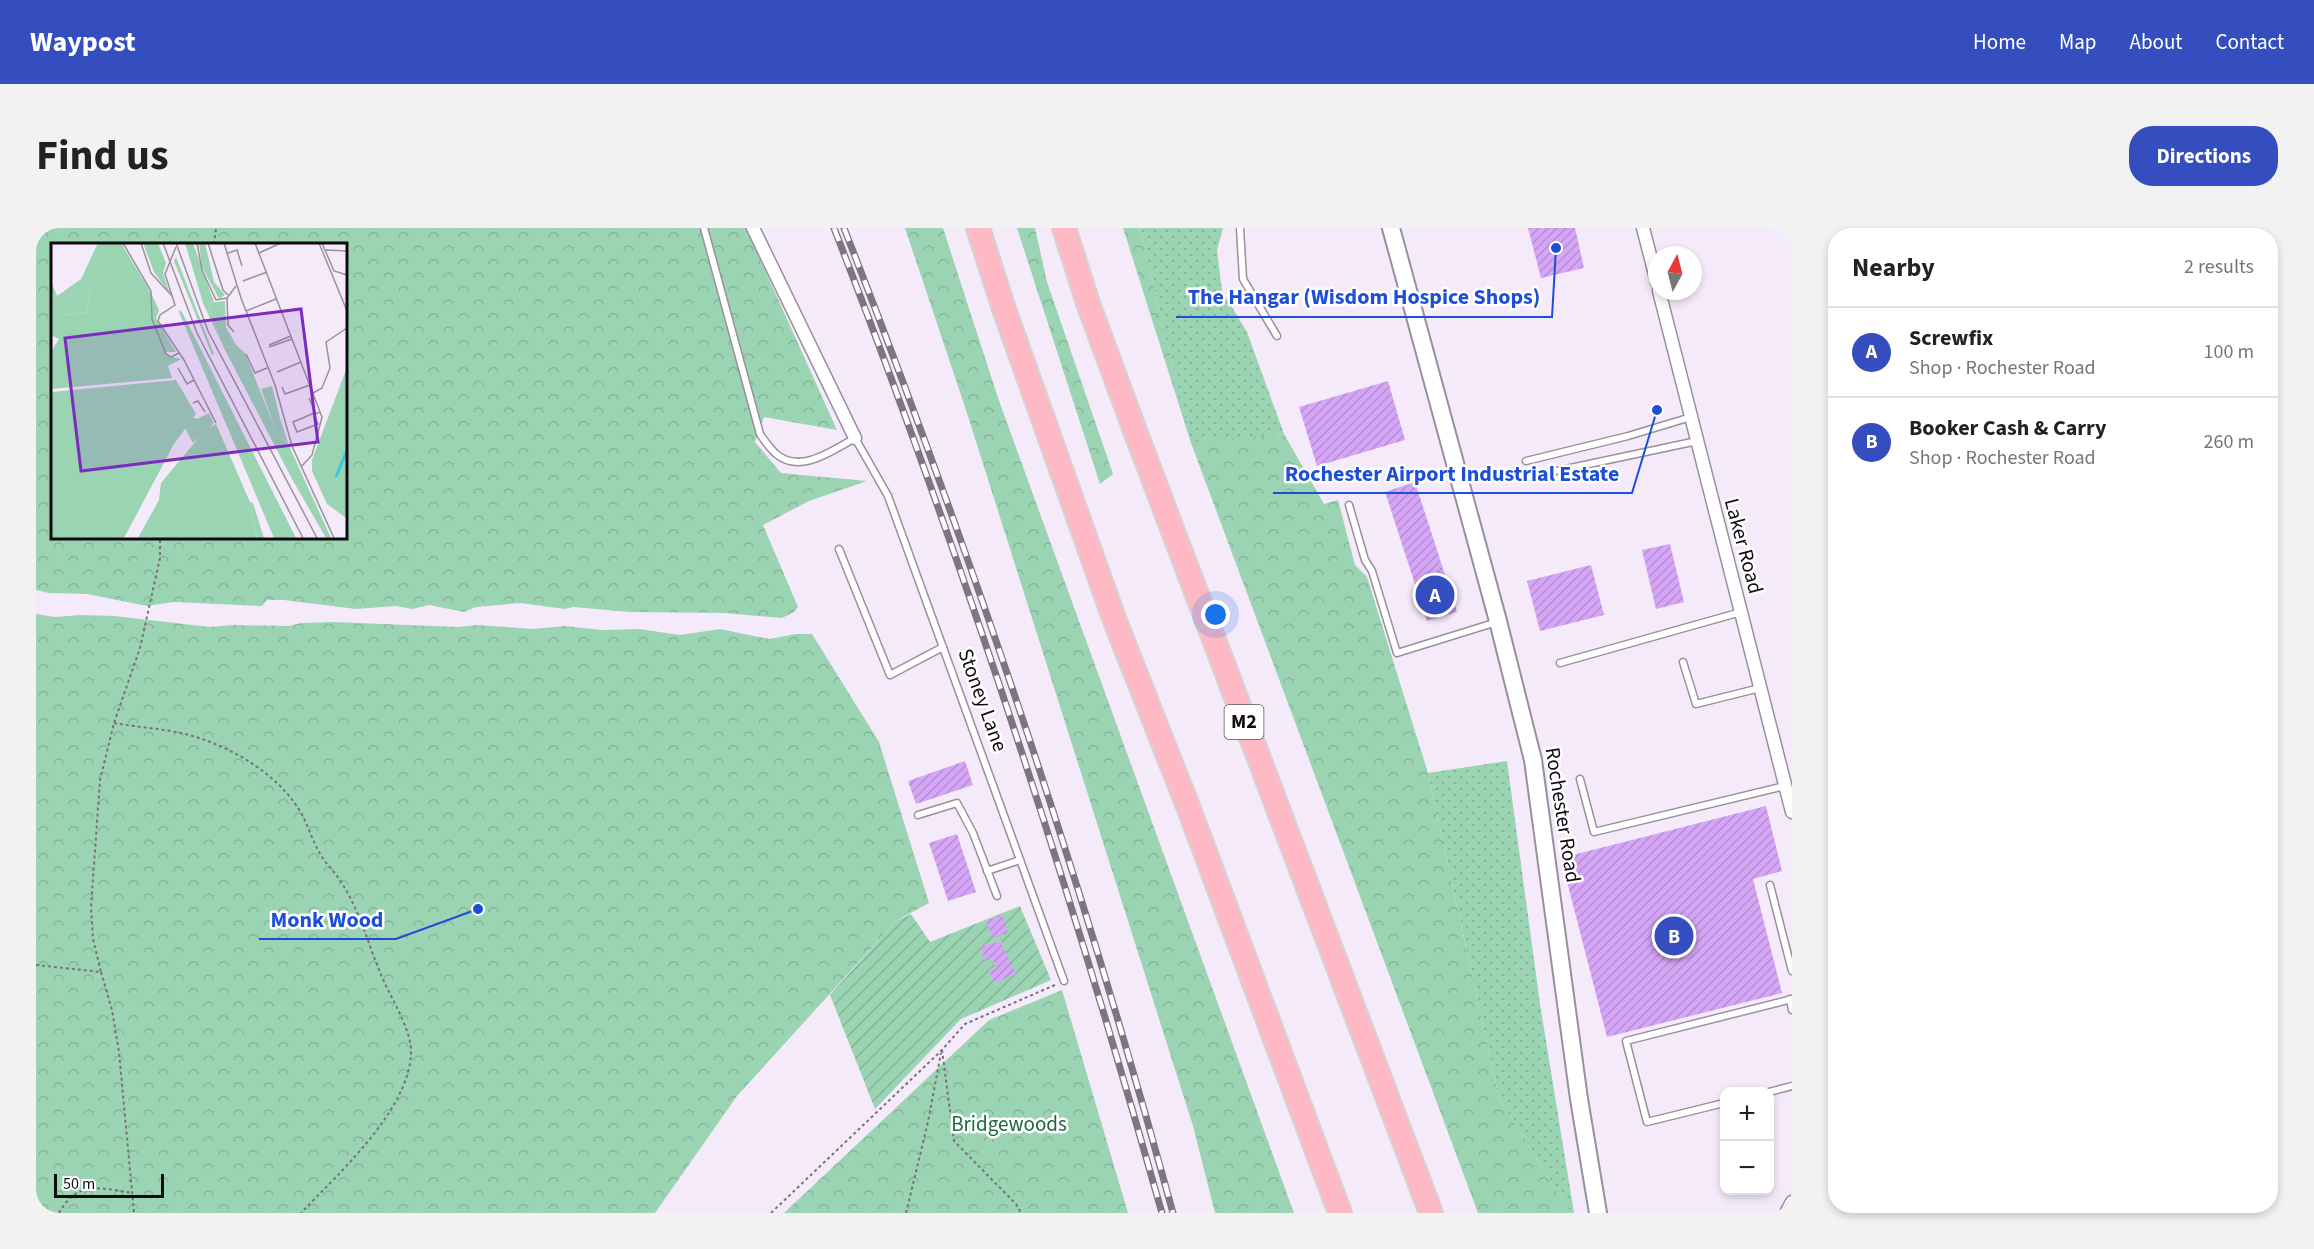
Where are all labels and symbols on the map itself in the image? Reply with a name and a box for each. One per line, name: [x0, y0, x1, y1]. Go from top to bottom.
inset map: [51, 243, 346, 538]
north arrow: [1648, 246, 1702, 300]
callout: The Hangar (Wisdom Hospice Shops): [1176, 277, 1552, 317]
text: The Hangar (Wisdom Hospice Shops): [1188, 281, 1540, 313]
callout: Rochester Airport Industrial Estate: [1273, 453, 1632, 493]
text: Rochester Airport Industrial Estate: [1285, 458, 1619, 490]
street label: Laker Road: [1717, 495, 1771, 597]
pin: A: [1416, 572, 1454, 617]
your location: [1201, 600, 1230, 629]
street label: Stoney Lane: [950, 644, 1016, 756]
road number: M2: [1224, 705, 1264, 739]
street label: Rochester Road: [1537, 745, 1589, 885]
callout: Monk Wood: [259, 899, 396, 939]
text: Monk Wood: [271, 904, 383, 936]
pin: B: [1654, 914, 1694, 958]
park label: Bridgewoods: [951, 1109, 1067, 1139]
scale bar: [54, 1171, 164, 1198]

